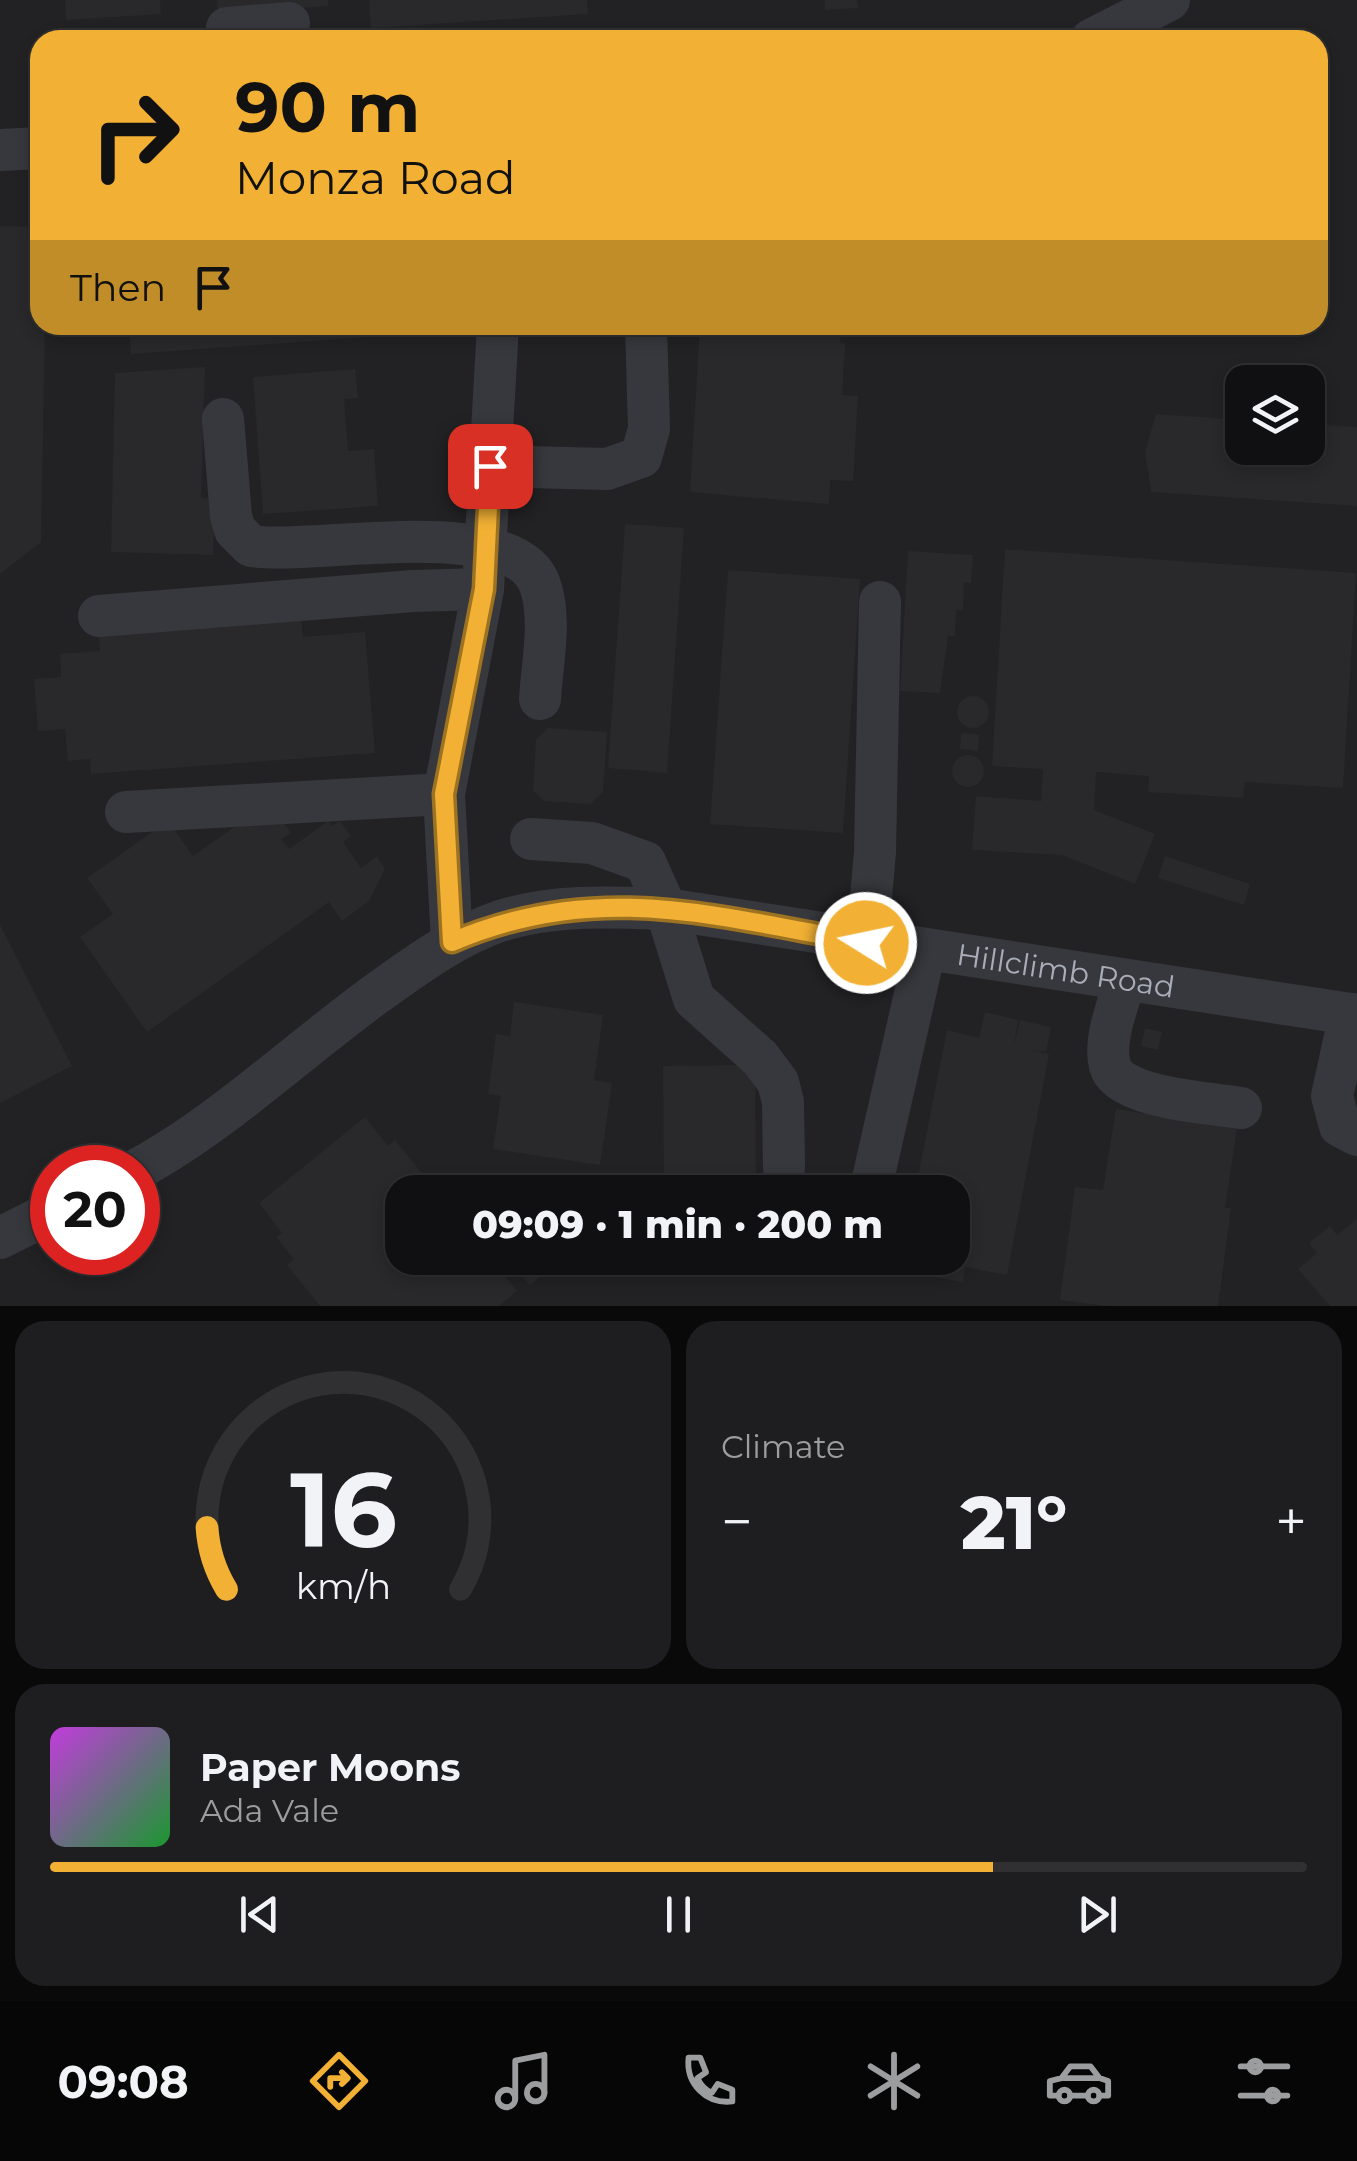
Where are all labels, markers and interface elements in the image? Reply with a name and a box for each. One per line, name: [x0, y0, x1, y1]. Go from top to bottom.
text: 90 m: [235, 64, 420, 150]
icon: right: [70, 70, 200, 200]
text: Monza Road: [235, 150, 516, 205]
icon: arrive: [186, 260, 241, 315]
text: Then: [70, 264, 166, 311]
map controls: [1225, 365, 1325, 465]
button: layers: [1225, 365, 1325, 465]
pin: [448, 424, 533, 509]
icon: arrive: [463, 439, 518, 494]
position arrow: [814, 891, 918, 995]
street label: Hillclimb Road: [954, 935, 1177, 1005]
speed limit sign: 20: [30, 1145, 160, 1275]
text: 09:09 · 1 min · 200 m: [472, 1201, 883, 1248]
text: Climate: [721, 1427, 845, 1466]
text: 16: [289, 1446, 397, 1573]
text: 21°: [961, 1476, 1067, 1568]
text: −: [721, 1488, 753, 1555]
text: +: [1275, 1488, 1307, 1555]
text: km/h: [295, 1564, 391, 1608]
text: Paper Moons: [200, 1744, 461, 1791]
text: Ada Vale: [200, 1791, 339, 1830]
icon: previous: [232, 1887, 287, 1942]
icon: pause: [651, 1887, 706, 1942]
icon: next: [1070, 1887, 1125, 1942]
icon: directions: [304, 2046, 374, 2116]
icon: music: [489, 2046, 559, 2116]
icon: phone: [674, 2046, 744, 2116]
icon: climate: [859, 2046, 929, 2116]
icon: car: [1044, 2046, 1114, 2116]
icon: filters: [1229, 2046, 1299, 2116]
text: 09:08: [58, 2054, 189, 2109]

